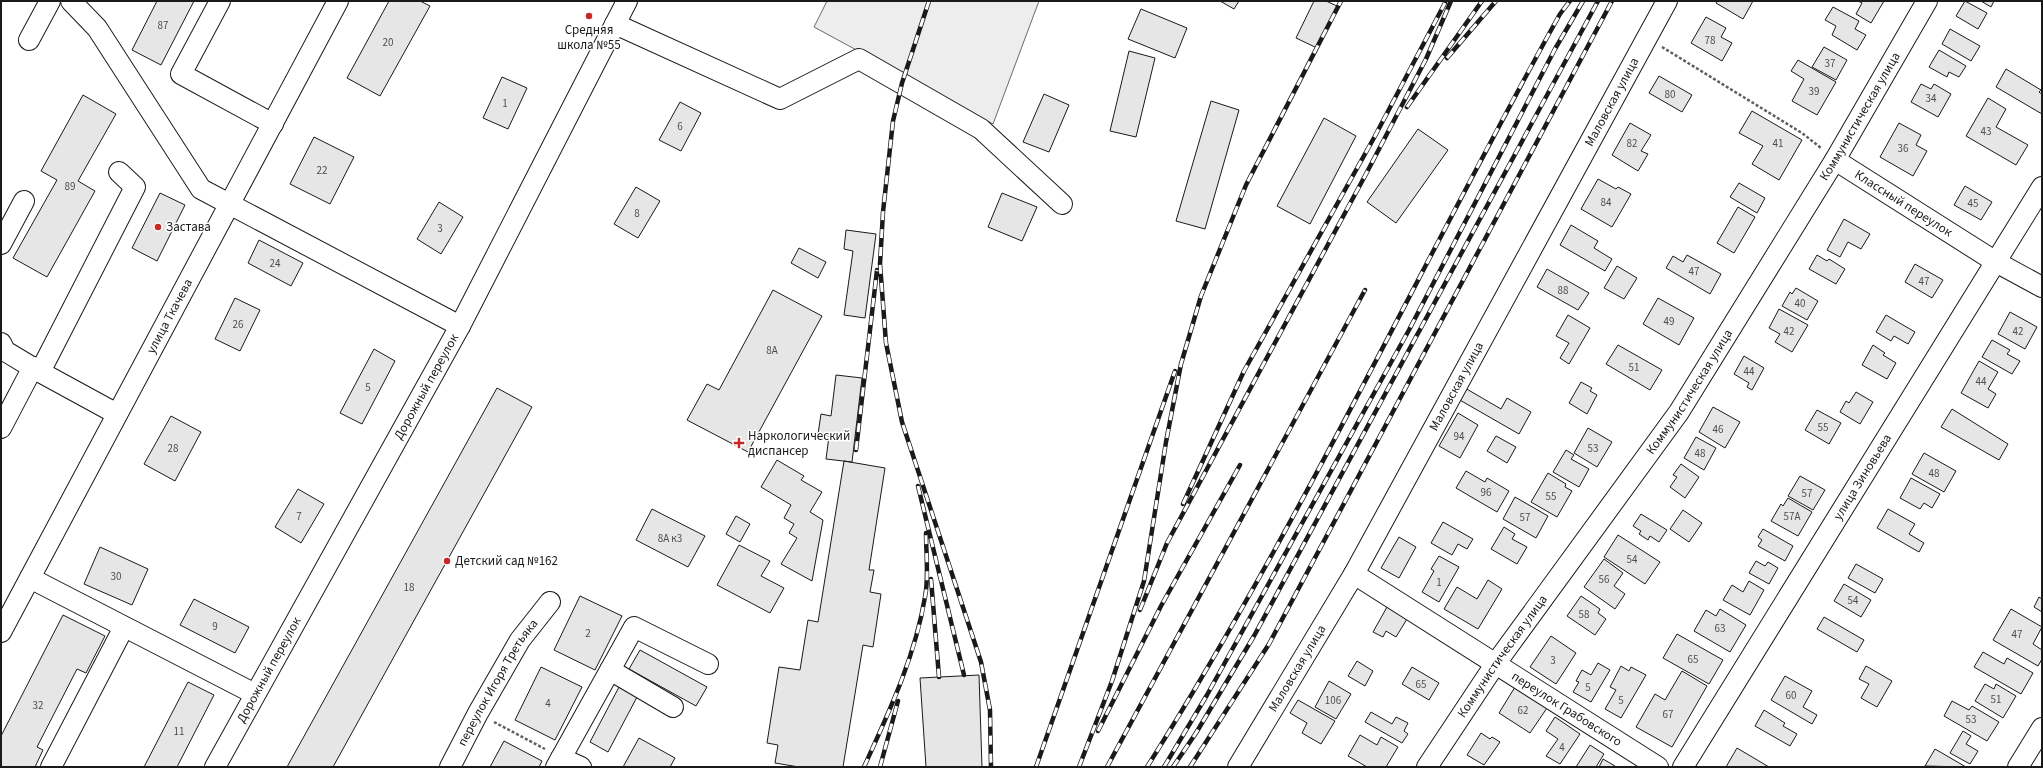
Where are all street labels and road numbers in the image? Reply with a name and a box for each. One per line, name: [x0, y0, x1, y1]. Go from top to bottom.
street label: Коммунистическая улица: [1815, 49, 1905, 184]
street label: Маловская улица: [1580, 54, 1643, 150]
street label: Классный переулок: [1851, 166, 1956, 241]
street label: улица Ткачева: [142, 276, 197, 357]
street label: Коммунистическая улица: [1642, 326, 1737, 458]
street label: Дорожный переулок: [390, 330, 463, 443]
street label: Маловская улица: [1425, 339, 1488, 434]
street label: улица Зиновьева: [1829, 431, 1896, 524]
street label: Коммунистическая улица: [1453, 591, 1552, 721]
street label: Дорожный переулок: [232, 613, 306, 726]
street label: переулок Игоря Третьяка: [453, 615, 542, 749]
street label: Маловская улица: [1264, 621, 1330, 715]
street label: переулок Грабовского: [1508, 667, 1625, 751]

